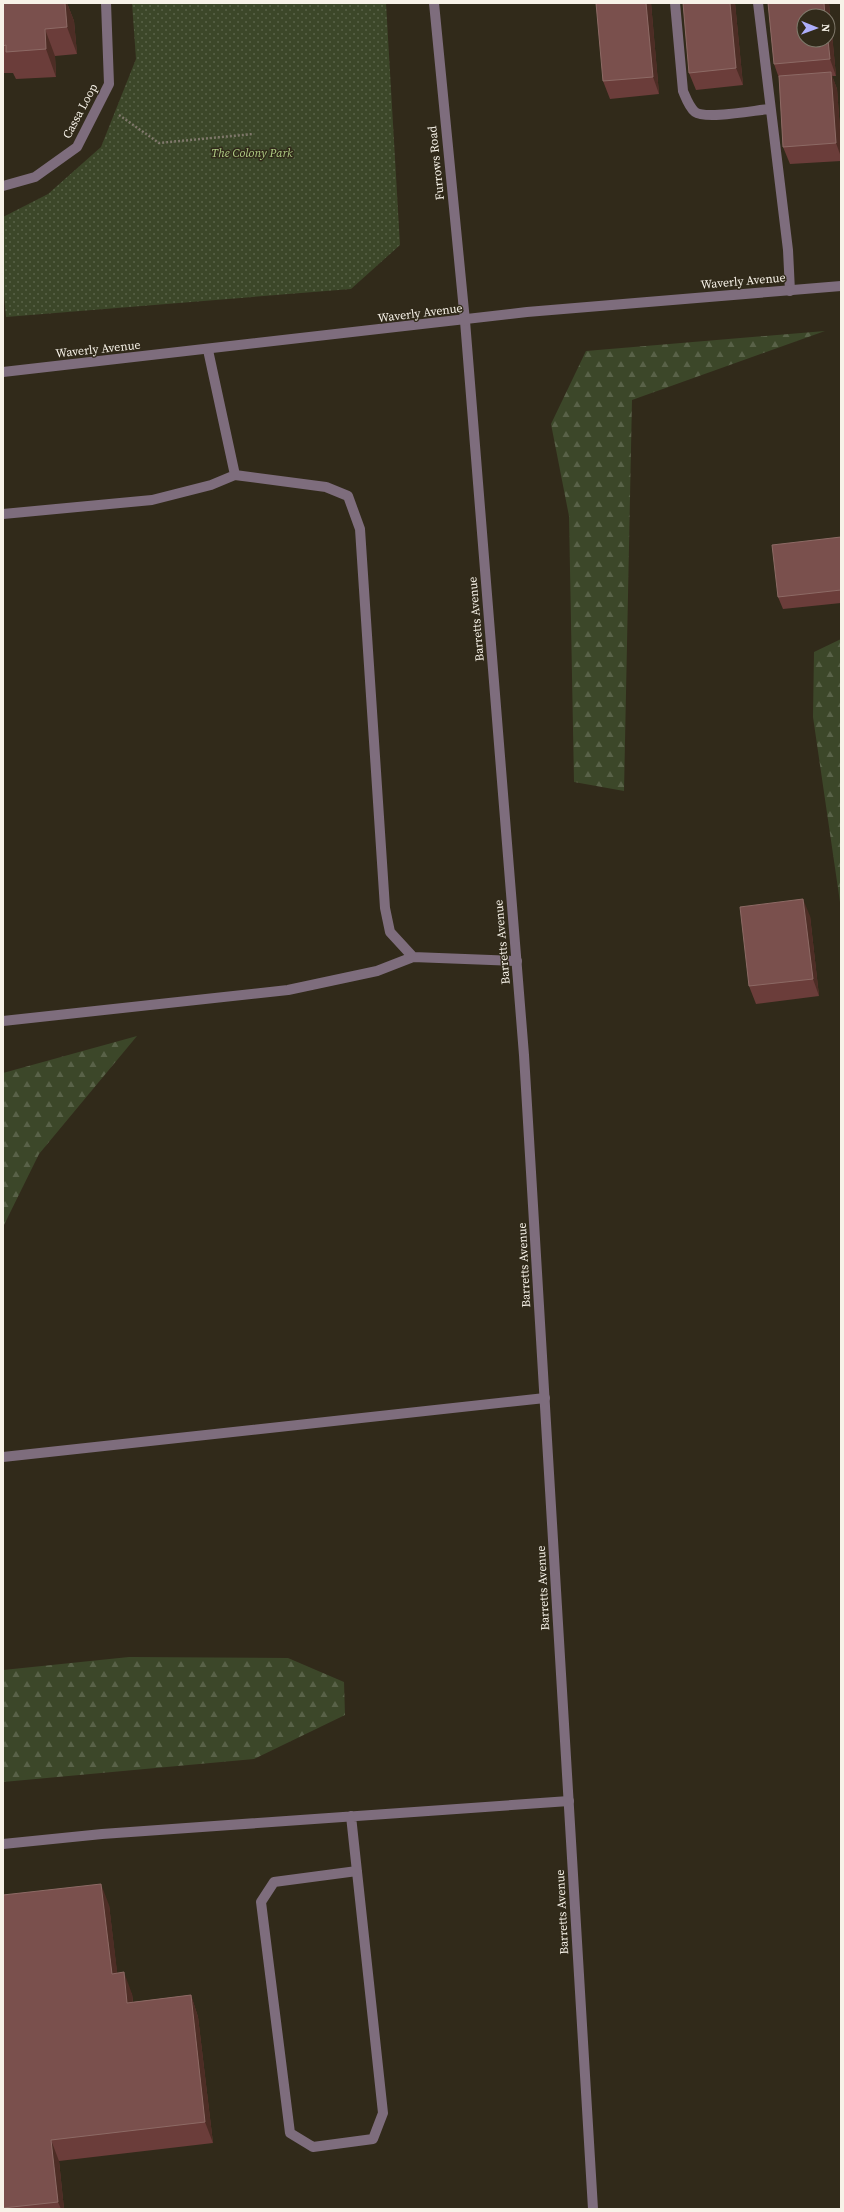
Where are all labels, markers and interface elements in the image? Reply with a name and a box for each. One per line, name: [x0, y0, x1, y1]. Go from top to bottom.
north arrow: [796, 8, 836, 48]
text: N: [818, 24, 833, 32]
street label: Cassa Loop: [59, 81, 101, 141]
street label: Furrows Road: [424, 125, 448, 201]
park label: The Colony Park: [211, 145, 293, 161]
street label: Waverly Avenue: [700, 269, 786, 293]
street label: Waverly Avenue: [377, 300, 463, 326]
street label: Waverly Avenue: [55, 337, 141, 361]
street label: Barretts Avenue: [464, 576, 488, 662]
street label: Barretts Avenue: [490, 899, 514, 985]
street label: Barretts Avenue: [514, 1222, 534, 1308]
street label: Barretts Avenue: [533, 1545, 553, 1631]
street label: Barretts Avenue: [552, 1869, 572, 1955]

